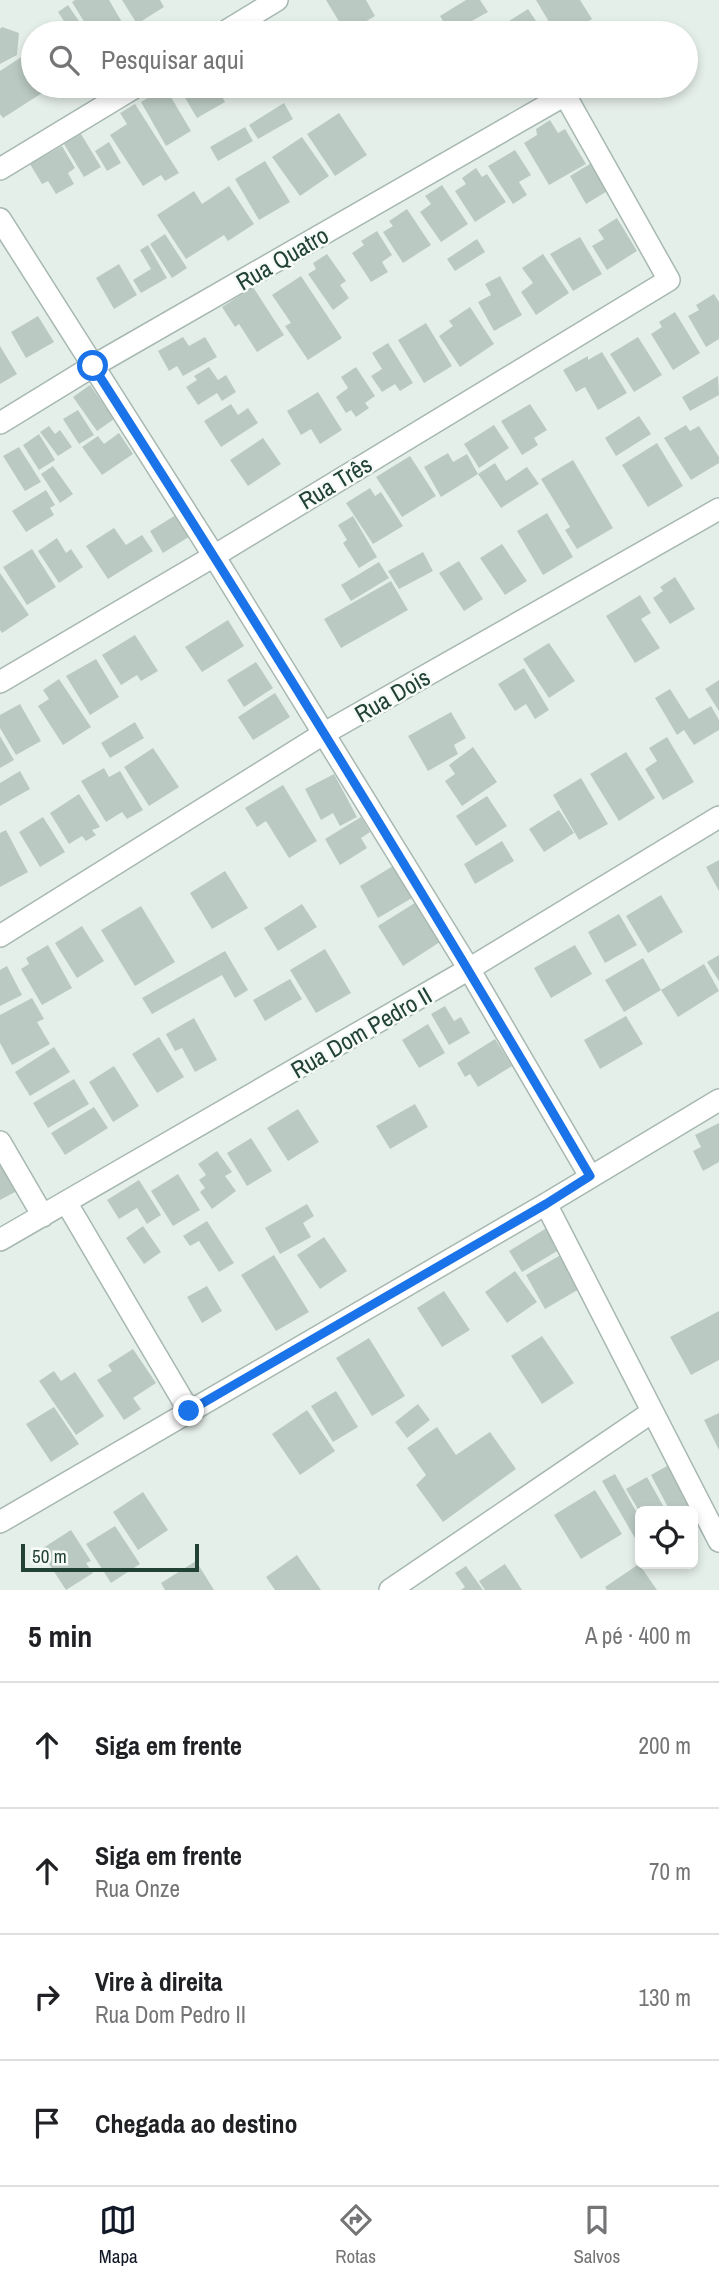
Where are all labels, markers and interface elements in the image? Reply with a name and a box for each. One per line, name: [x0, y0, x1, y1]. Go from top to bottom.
search box: [21, 21, 698, 98]
icon: search: [45, 41, 83, 79]
text: Pesquisar aqui: [101, 42, 244, 77]
street label: Rua Quatro: [230, 219, 334, 297]
route start: [77, 350, 108, 381]
street label: Rua Três: [293, 448, 377, 516]
street label: Rua Dois: [348, 661, 436, 729]
street label: Rua Dom Pedro II: [285, 979, 437, 1085]
route end: [173, 1395, 204, 1426]
map controls: [635, 1506, 698, 1569]
button: locate: [635, 1506, 698, 1569]
scale bar: [21, 1541, 200, 1573]
text: 50 m: [32, 1543, 67, 1569]
text: 5 min: [28, 1616, 92, 1656]
text: A pé · 400 m: [585, 1620, 691, 1651]
icon: ahead: [28, 1726, 66, 1764]
text: Siga em frente: [95, 1728, 242, 1763]
text: 200 m: [639, 1730, 691, 1761]
text: Siga em frente: [95, 1838, 242, 1873]
icon: ahead: [28, 1852, 66, 1890]
text: 70 m: [649, 1856, 691, 1887]
text: Rua Onze: [95, 1873, 180, 1904]
text: Vire à direita: [95, 1964, 223, 1999]
icon: right: [28, 1978, 66, 2016]
text: 130 m: [639, 1982, 691, 2013]
text: Rua Dom Pedro II: [95, 1999, 246, 2030]
icon: arrive: [28, 2104, 66, 2142]
text: Chegada ao destino: [95, 2106, 298, 2141]
tab: Mapa: [99, 2201, 138, 2269]
tab: Rotas: [335, 2201, 376, 2269]
tab: Salvos: [573, 2201, 620, 2269]

